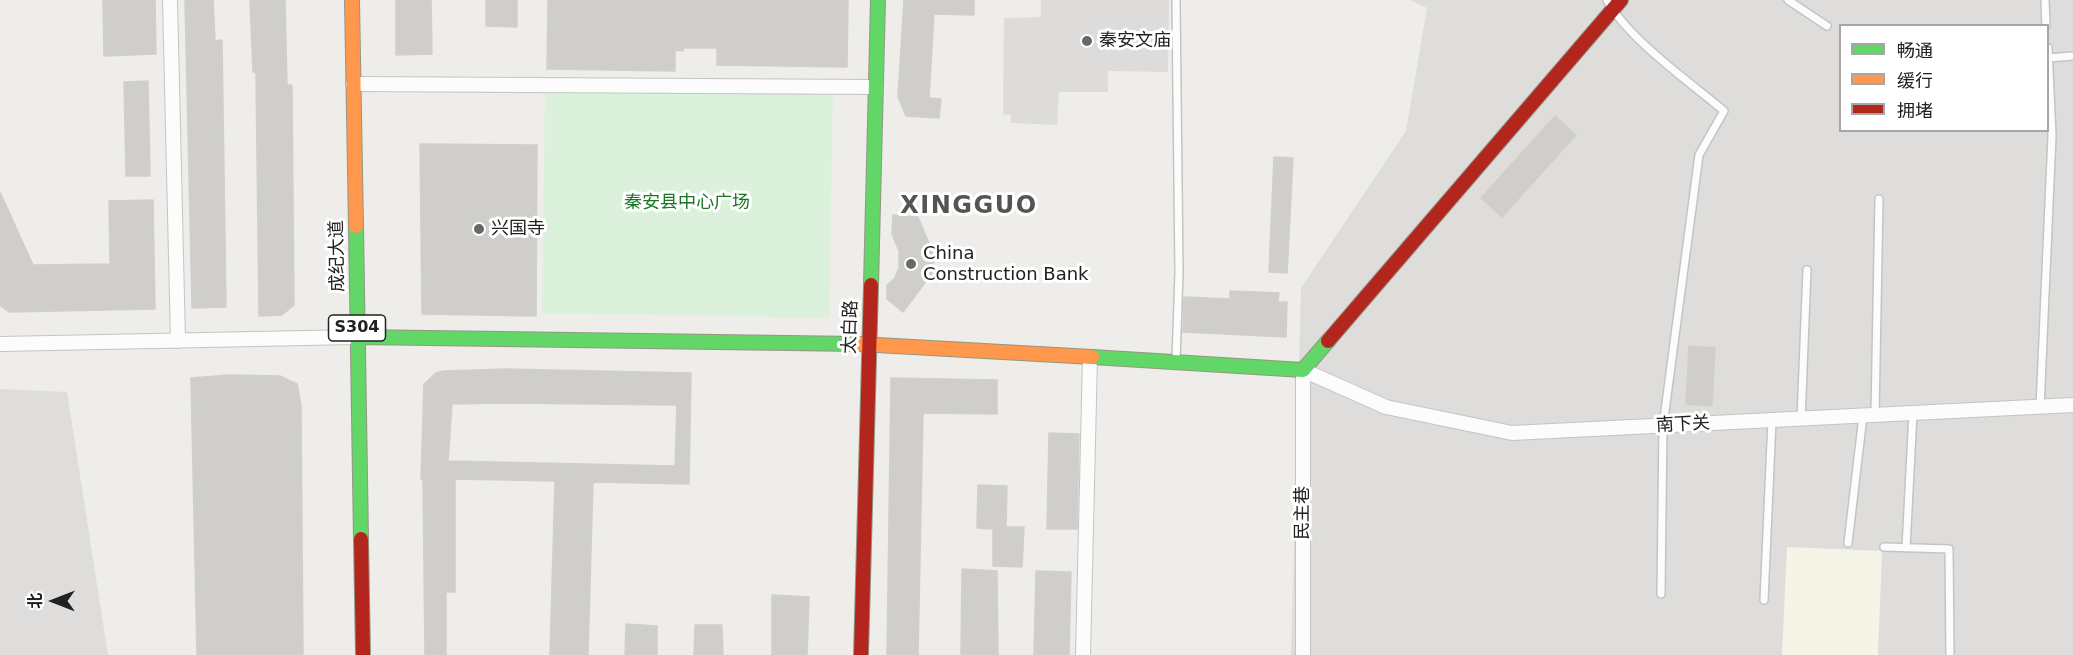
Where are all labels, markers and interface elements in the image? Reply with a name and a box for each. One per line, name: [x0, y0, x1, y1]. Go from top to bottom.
legend: [1839, 24, 2049, 132]
place label: 秦安文庙: [1099, 30, 1171, 52]
marker: 秦安文庙: [1080, 34, 1094, 48]
text: 畅通: [1897, 40, 1933, 61]
text: 缓行: [1897, 70, 1933, 91]
text: 拥堵: [1897, 100, 1933, 121]
park label: 秦安县中心广场: [624, 192, 750, 214]
district label: XINGGUO: [900, 193, 1038, 221]
place label: 兴国寺: [491, 218, 545, 240]
street label: 成纪大道: [327, 220, 349, 292]
marker: 兴国寺: [472, 222, 486, 236]
place label: China Construction Bank: [923, 243, 1089, 286]
marker: China Construction Bank: [904, 257, 918, 271]
street label: 太白路: [839, 300, 863, 354]
road number: S304: [328, 315, 386, 341]
street label: 南下关: [1655, 413, 1711, 437]
street label: 民主巷: [1292, 486, 1314, 540]
north arrow: [24, 571, 84, 631]
text: 北: [26, 593, 45, 609]

